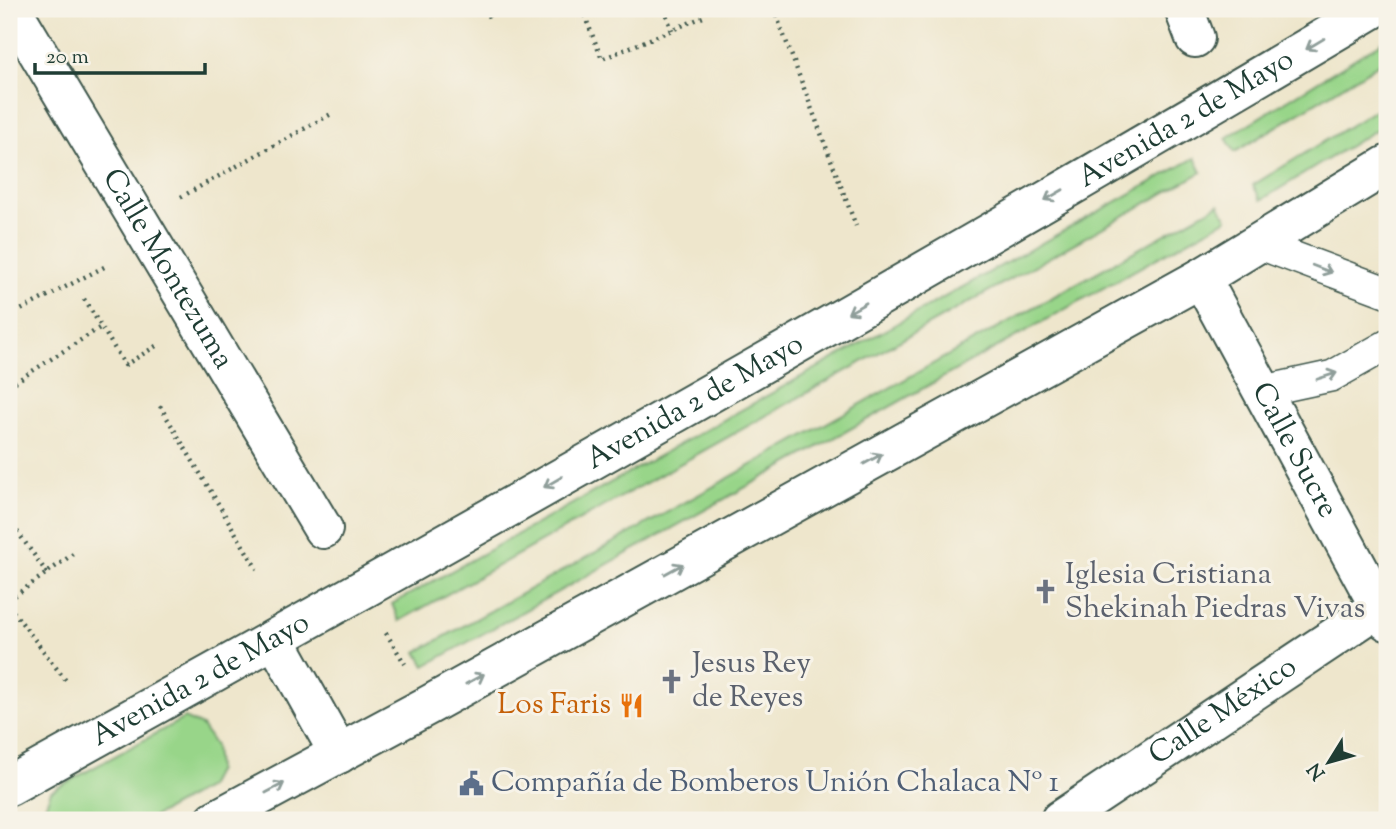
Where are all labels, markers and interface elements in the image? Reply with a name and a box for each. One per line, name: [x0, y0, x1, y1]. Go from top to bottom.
scale bar: [35, 32, 205, 76]
one-way arrow: [1305, 37, 1325, 51]
street label: Avenida 2 de Mayo: [1070, 39, 1302, 199]
text: 20 m: [46, 43, 89, 73]
street label: Calle Montezuma: [91, 161, 244, 378]
one-way arrow: [1045, 188, 1065, 202]
one-way arrow: [1311, 264, 1333, 277]
one-way arrow: [847, 302, 868, 315]
street label: Avenida 2 de Mayo: [578, 323, 812, 481]
one-way arrow: [1316, 368, 1338, 381]
street label: Calle Sucre: [1240, 375, 1349, 526]
one-way arrow: [863, 452, 883, 466]
one-way arrow: [544, 475, 564, 489]
place label: Iglesia Cristiana Shekinah Piedras Vivas: [1065, 554, 1365, 631]
one-way arrow: [663, 562, 684, 575]
church icon: Iglesia Cristiana Shekinah Piedras Vivas: [1031, 578, 1059, 606]
street label: Avenida 2 de Mayo: [83, 602, 318, 758]
place label: Jesus Rey de Reyes: [690, 643, 811, 720]
street label: Calle México: [1140, 646, 1306, 776]
church icon: Jesus Rey de Reyes: [658, 667, 686, 695]
one-way arrow: [464, 672, 485, 685]
place label: Los Faris: [497, 684, 611, 727]
restaurant icon: Los Faris: [617, 691, 645, 719]
north arrow: [1294, 728, 1364, 798]
text: N: [1302, 757, 1333, 785]
place label: Compañía de Bomberos Unión Chalaca Nº 1: [491, 762, 1059, 805]
public building icon: Compañía de Bomberos Unión Chalaca Nº 1: [457, 769, 485, 797]
one-way arrow: [264, 781, 285, 794]

